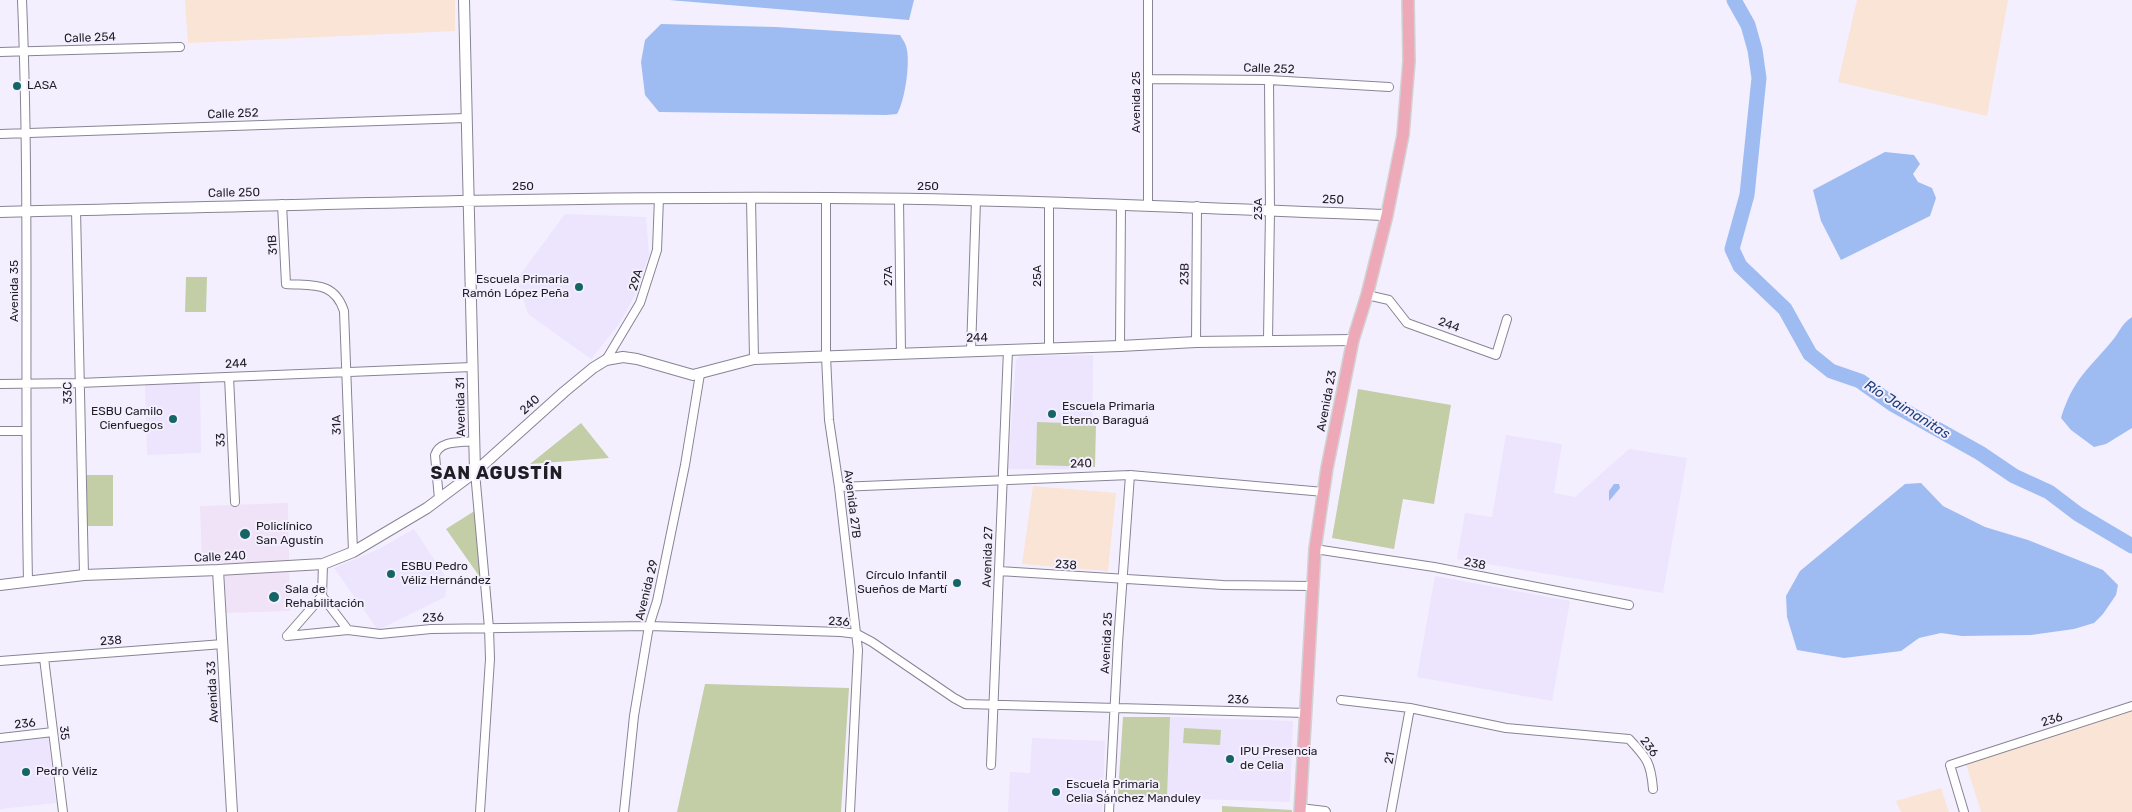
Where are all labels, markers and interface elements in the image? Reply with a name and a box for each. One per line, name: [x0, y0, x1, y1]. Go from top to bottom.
street label: Calle 254: [64, 30, 116, 46]
street label: Calle 252: [1243, 61, 1295, 77]
street label: Avenida 25: [1130, 71, 1144, 133]
place label: LASA: [27, 79, 57, 93]
marker: LASA: [11, 80, 23, 92]
street label: Calle 252: [207, 106, 259, 122]
street label: 250: [512, 180, 534, 194]
street label: 250: [917, 180, 939, 194]
street label: Calle 250: [208, 185, 260, 201]
street label: 250: [1322, 192, 1344, 208]
street label: 23A: [1252, 198, 1266, 220]
street label: 31B: [265, 235, 281, 255]
street label: Avenida 35: [8, 260, 22, 322]
street label: 23B: [1178, 263, 1192, 285]
street label: 25A: [1031, 265, 1045, 287]
street label: 27A: [882, 266, 896, 286]
street label: 29A: [626, 267, 646, 293]
place label: Escuela Primaria Ramón López Peña: [462, 273, 569, 301]
marker: Escuela Primaria Ramón López Peña: [573, 281, 585, 293]
street label: 244: [1436, 315, 1462, 335]
street label: 244: [966, 331, 988, 345]
street label: 244: [225, 356, 247, 372]
street label: Avenida 23: [1314, 369, 1340, 433]
street label: Avenida 31: [453, 377, 469, 437]
water label: Río Jaimanitas: [1861, 377, 1953, 443]
street label: 33C: [61, 382, 75, 404]
street label: 240: [517, 392, 543, 418]
place label: Escuela Primaria Eterno Baraguá: [1062, 400, 1155, 428]
place label: ESBU Camilo Cienfuegos: [91, 405, 163, 433]
marker: Escuela Primaria Eterno Baraguá: [1046, 408, 1058, 420]
marker: ESBU Camilo Cienfuegos: [167, 413, 179, 425]
street label: 31A: [329, 415, 345, 435]
street label: 33: [214, 433, 228, 447]
street label: 240: [1070, 456, 1092, 472]
district label: SAN AGUSTÍN: [429, 463, 565, 485]
street label: Avenida 27B: [841, 469, 863, 539]
place label: Policlínico San Agustín: [256, 520, 324, 548]
street label: Avenida 27: [980, 526, 996, 588]
marker: Policlínico San Agustín: [238, 527, 252, 541]
street label: Calle 240: [194, 548, 246, 566]
street label: 238: [1463, 555, 1487, 573]
street label: 238: [1055, 557, 1077, 573]
street label: Avenida 29: [633, 558, 661, 622]
place label: ESBU Pedro Véliz Hernández: [401, 560, 491, 588]
marker: ESBU Pedro Véliz Hernández: [385, 568, 397, 580]
place label: Círculo Infantil Sueños de Martí: [857, 569, 947, 597]
marker: Círculo Infantil Sueños de Martí: [951, 577, 963, 589]
place label: Sala de Rehabilitación: [285, 583, 364, 611]
marker: Sala de Rehabilitación: [267, 590, 281, 604]
street label: 236: [422, 610, 444, 626]
street label: Avenida 25: [1098, 612, 1116, 674]
street label: 236: [828, 614, 850, 630]
street label: 238: [100, 633, 122, 649]
street label: Avenida 33: [204, 661, 222, 723]
street label: 236: [1227, 692, 1249, 708]
street label: 236: [2040, 710, 2064, 730]
street label: 236: [14, 716, 36, 732]
street label: 35: [56, 725, 72, 741]
street label: 236: [1637, 734, 1661, 760]
place label: IPU Presencia de Celia: [1240, 745, 1317, 773]
street label: 21: [1382, 751, 1398, 765]
marker: IPU Presencia de Celia: [1224, 753, 1236, 765]
place label: Pedro Véliz: [36, 765, 98, 779]
marker: Pedro Véliz: [20, 766, 32, 778]
place label: Escuela Primaria Celia Sánchez Manduley: [1066, 778, 1201, 806]
marker: Escuela Primaria Celia Sánchez Manduley: [1050, 786, 1062, 798]

